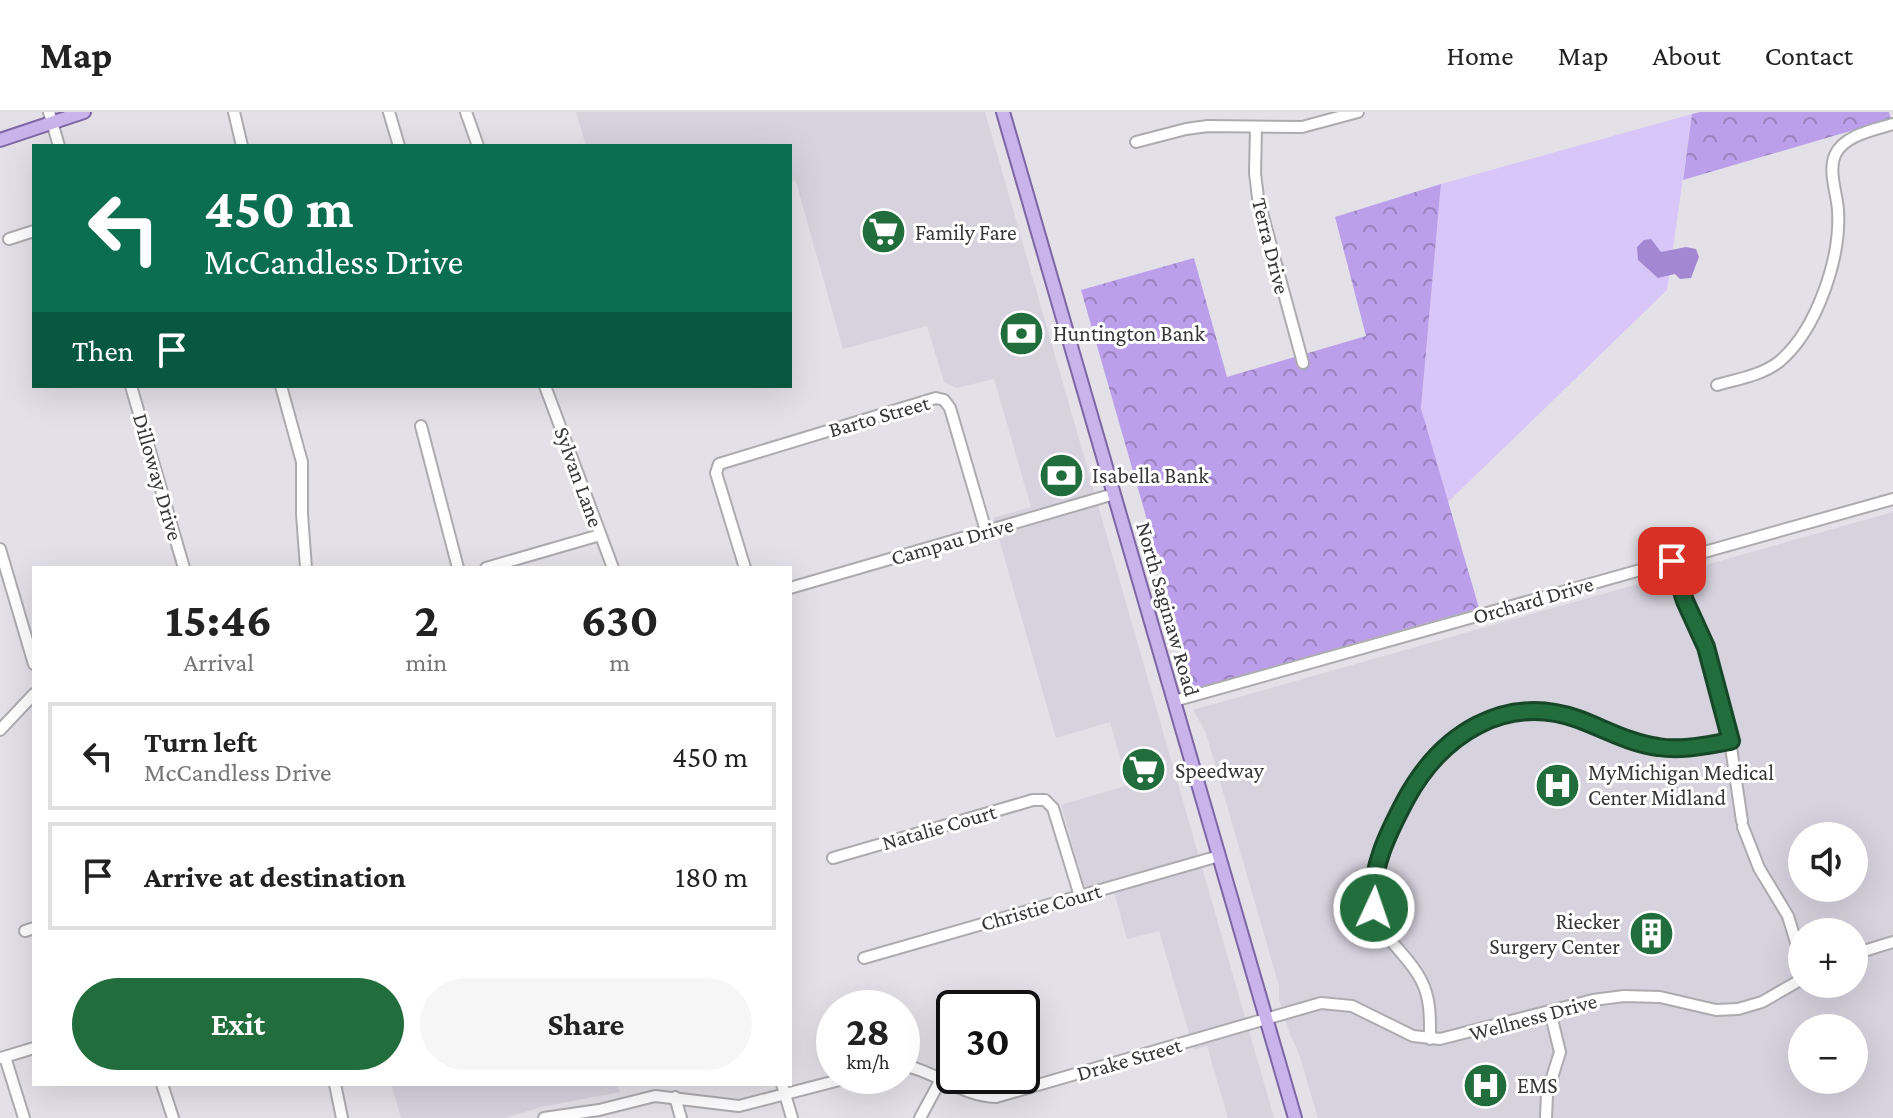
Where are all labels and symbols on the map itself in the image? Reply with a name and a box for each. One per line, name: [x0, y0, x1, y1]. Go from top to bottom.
street label: Terra Drive: [1247, 195, 1295, 297]
supermarket icon: Family Fare: [860, 208, 908, 256]
place label: Family Fare: [915, 220, 1017, 245]
bank icon: Huntington Bank: [998, 309, 1046, 357]
place label: Huntington Bank: [1053, 321, 1205, 346]
street label: Barto Street: [826, 389, 933, 442]
street label: Dilloway Drive: [128, 411, 188, 543]
street label: Sylvan Lane: [549, 424, 609, 530]
bank icon: Isabella Bank: [1037, 451, 1085, 499]
place label: Isabella Bank: [1092, 463, 1209, 488]
street label: Campau Drive: [888, 512, 1016, 570]
street label: North Saginaw Road: [1131, 519, 1205, 699]
pin: [1638, 527, 1706, 595]
street label: Orchard Drive: [1470, 571, 1596, 629]
supermarket icon: Speedway: [1120, 746, 1168, 794]
place label: Speedway: [1175, 758, 1265, 783]
place label: MyMichigan Medical Center Midland: [1588, 760, 1774, 810]
hospital icon: MyMichigan Medical Center Midland: [1533, 761, 1581, 809]
street label: Natalie Court: [879, 799, 1000, 855]
position arrow: [1332, 866, 1416, 950]
street label: Christie Court: [978, 878, 1105, 936]
place label: Riecker Surgery Center: [1489, 909, 1620, 959]
building icon: Riecker Surgery Center: [1627, 910, 1675, 958]
street label: Wellness Drive: [1466, 988, 1600, 1046]
speed limit sign: 30: [936, 990, 1040, 1094]
street label: Drake Street: [1074, 1032, 1185, 1086]
hospital icon: EMS: [1462, 1061, 1510, 1109]
place label: EMS: [1517, 1073, 1558, 1098]

